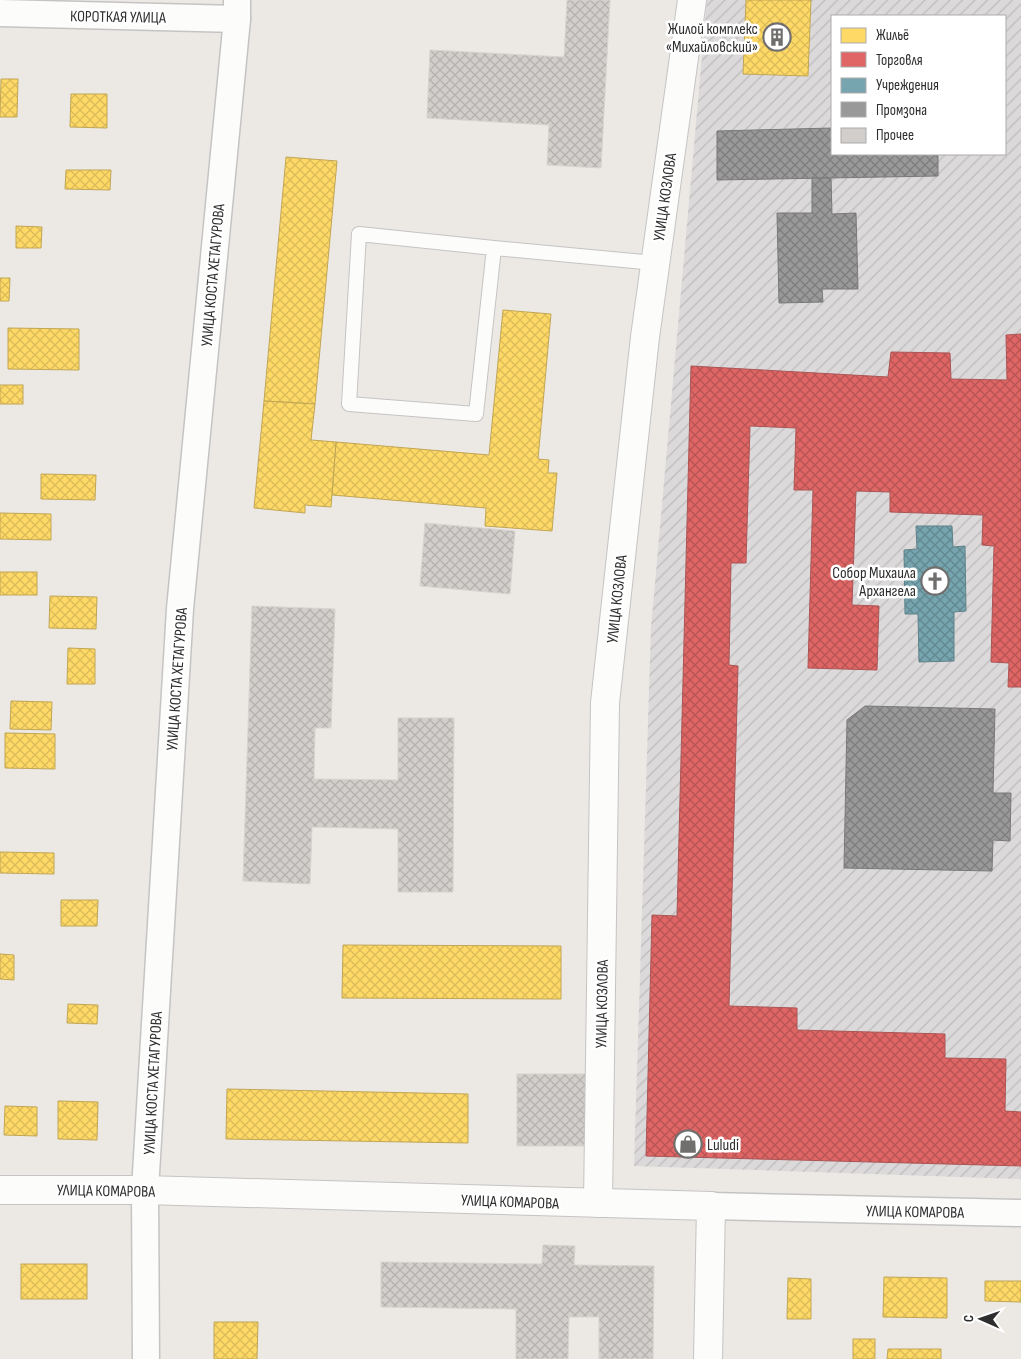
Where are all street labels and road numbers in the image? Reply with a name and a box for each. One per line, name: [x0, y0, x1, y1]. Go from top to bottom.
street label: КОРОТКАЯ УЛИЦА: [70, 7, 166, 28]
street label: УЛИЦА КОЗЛОВА: [650, 152, 681, 243]
street label: УЛИЦА КОСТА ХЕТАГУРОВА: [198, 203, 229, 347]
street label: УЛИЦА КОЗЛОВА: [603, 554, 632, 644]
street label: УЛИЦА КОСТА ХЕТАГУРОВА: [163, 607, 192, 751]
street label: УЛИЦА КОЗЛОВА: [592, 959, 613, 1049]
street label: УЛИЦА КОСТА ХЕТАГУРОВА: [140, 1011, 167, 1155]
street label: УЛИЦА КОМАРОВА: [57, 1181, 155, 1202]
street label: УЛИЦА КОМАРОВА: [460, 1191, 560, 1214]
street label: УЛИЦА КОМАРОВА: [866, 1202, 964, 1223]

